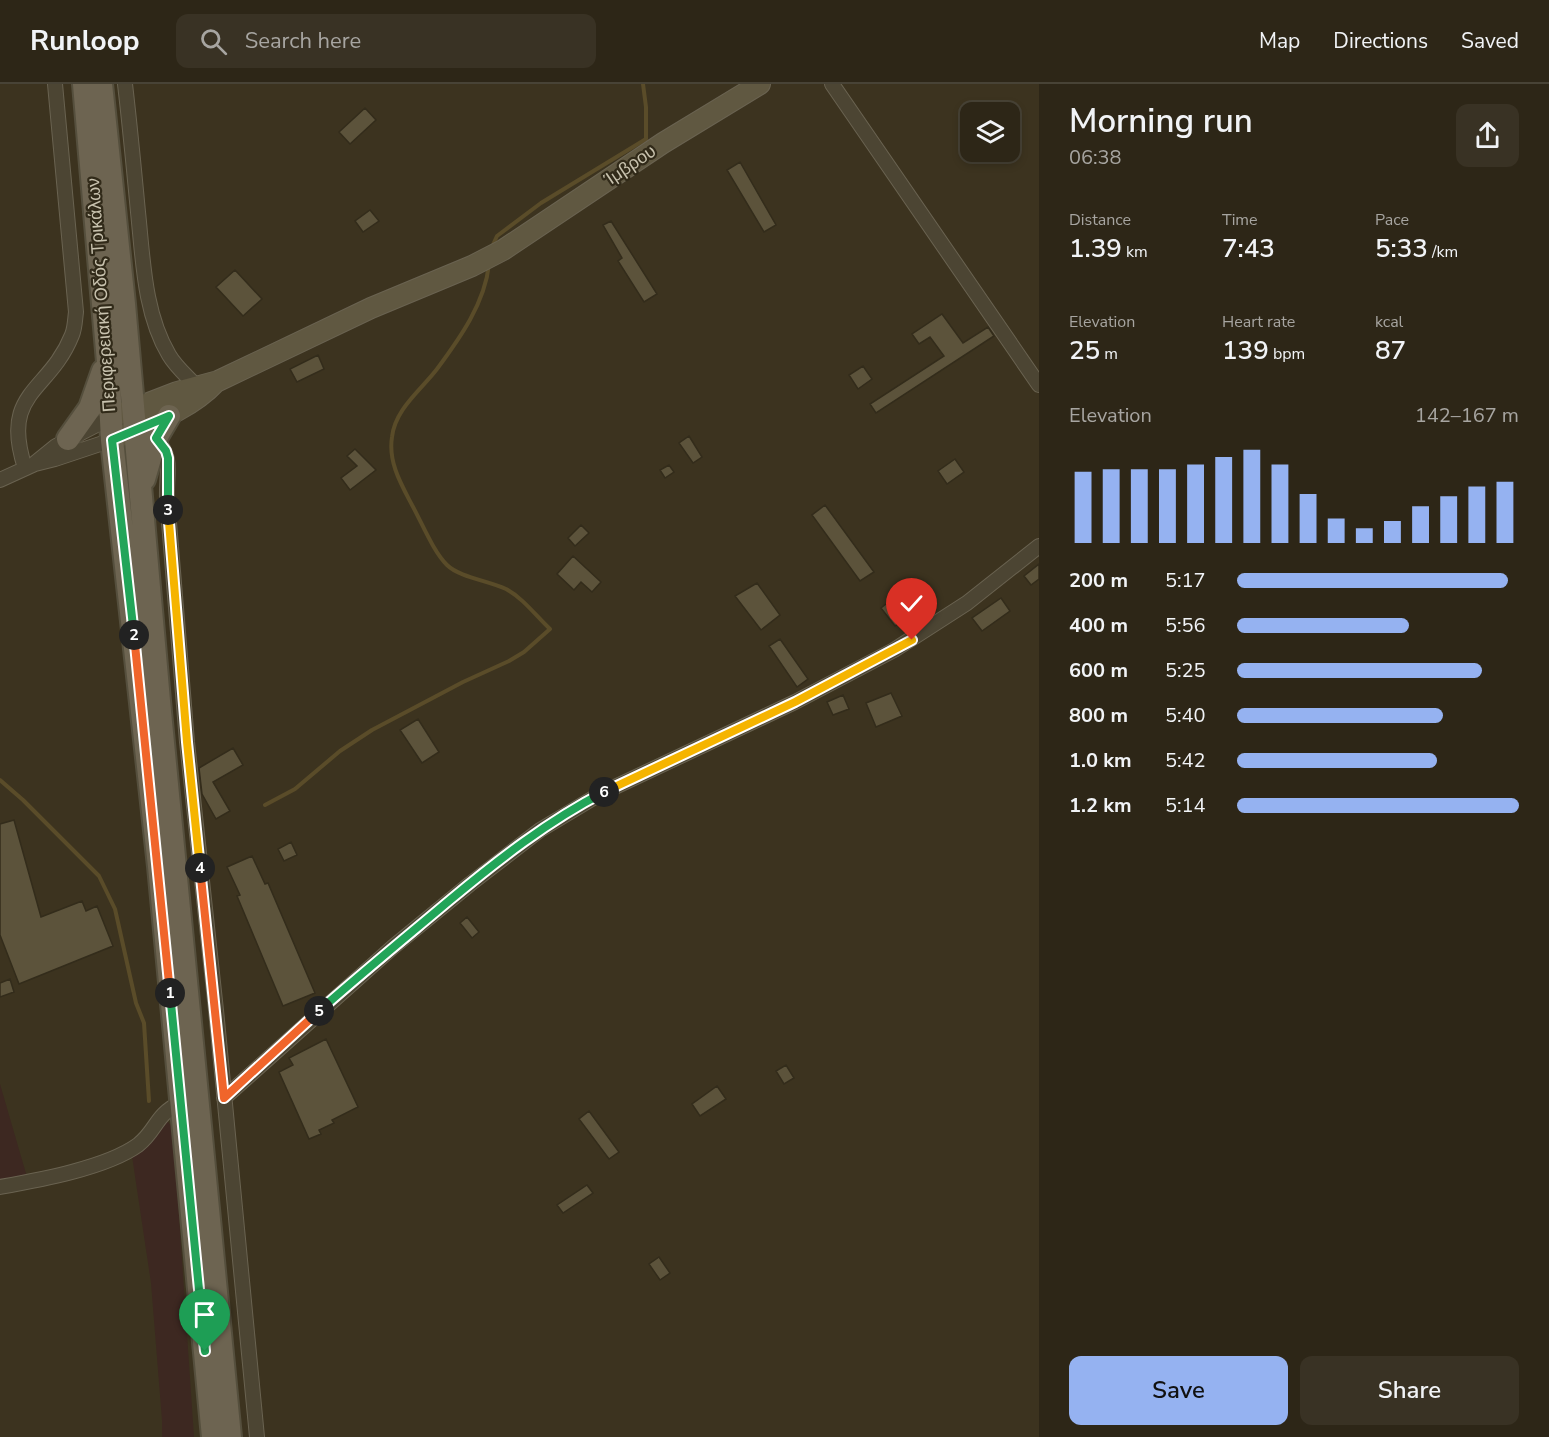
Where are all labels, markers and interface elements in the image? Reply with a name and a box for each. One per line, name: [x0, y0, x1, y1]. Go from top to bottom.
search box: [176, 14, 596, 68]
text: Runloop: [30, 22, 140, 60]
icon: search: [197, 25, 230, 58]
text: Search here: [245, 26, 361, 56]
text: Map: [1259, 27, 1300, 55]
text: Directions: [1333, 27, 1428, 55]
text: Saved: [1461, 27, 1519, 55]
text: Morning run: [1069, 99, 1253, 144]
map controls: [960, 102, 1020, 162]
button: layers: [960, 102, 1020, 162]
button: share: [1456, 104, 1519, 167]
street label: Ίμβρου: [599, 139, 661, 192]
text: 06:38: [1069, 144, 1122, 171]
street label: Περιφερειακή Οδός Τρικάλων: [81, 177, 121, 413]
text: Distance: [1069, 209, 1131, 231]
text: Time: [1222, 209, 1258, 231]
text: Pace: [1375, 209, 1409, 231]
text: 1.39: [1069, 231, 1122, 266]
text: 7:43: [1222, 231, 1275, 266]
text: 5:33: [1375, 231, 1428, 266]
text: km: [1122, 241, 1148, 263]
text: /km: [1428, 241, 1458, 263]
text: Elevation: [1069, 311, 1135, 333]
text: Heart rate: [1222, 311, 1295, 333]
text: kcal: [1375, 311, 1403, 333]
text: 25: [1069, 333, 1100, 368]
text: 139: [1222, 333, 1269, 368]
text: 87: [1375, 333, 1406, 368]
text: m: [1100, 343, 1118, 365]
text: bpm: [1269, 343, 1305, 365]
text: Elevation: [1069, 402, 1152, 429]
text: 142–167 m: [1415, 402, 1519, 429]
pin: 3: [153, 495, 183, 525]
text: 3: [163, 499, 173, 521]
text: 200 m: [1069, 567, 1128, 594]
text: 5:17: [1165, 567, 1206, 594]
pin: [886, 578, 937, 640]
icon: check: [895, 587, 928, 620]
text: 400 m: [1069, 612, 1128, 639]
text: 5:56: [1165, 612, 1206, 639]
pin: 2: [119, 620, 149, 650]
text: 2: [129, 624, 139, 646]
text: 600 m: [1069, 657, 1128, 684]
text: 5:25: [1165, 657, 1206, 684]
text: 800 m: [1069, 702, 1128, 729]
text: 5:40: [1165, 702, 1206, 729]
text: 1.0 km: [1069, 747, 1132, 774]
text: 5:42: [1165, 747, 1206, 774]
pin: 6: [589, 777, 619, 807]
text: 6: [599, 781, 609, 803]
text: 1.2 km: [1069, 792, 1132, 819]
text: 5:14: [1165, 792, 1206, 819]
pin: 4: [185, 853, 215, 883]
text: 4: [195, 857, 205, 879]
pin: 1: [155, 978, 185, 1008]
text: 1: [165, 982, 175, 1004]
pin: 5: [304, 996, 334, 1026]
text: 5: [314, 1000, 324, 1022]
pin: [179, 1289, 230, 1351]
icon: arrive: [188, 1298, 221, 1331]
button: Save: [1069, 1356, 1288, 1425]
button: Share: [1300, 1356, 1519, 1425]

